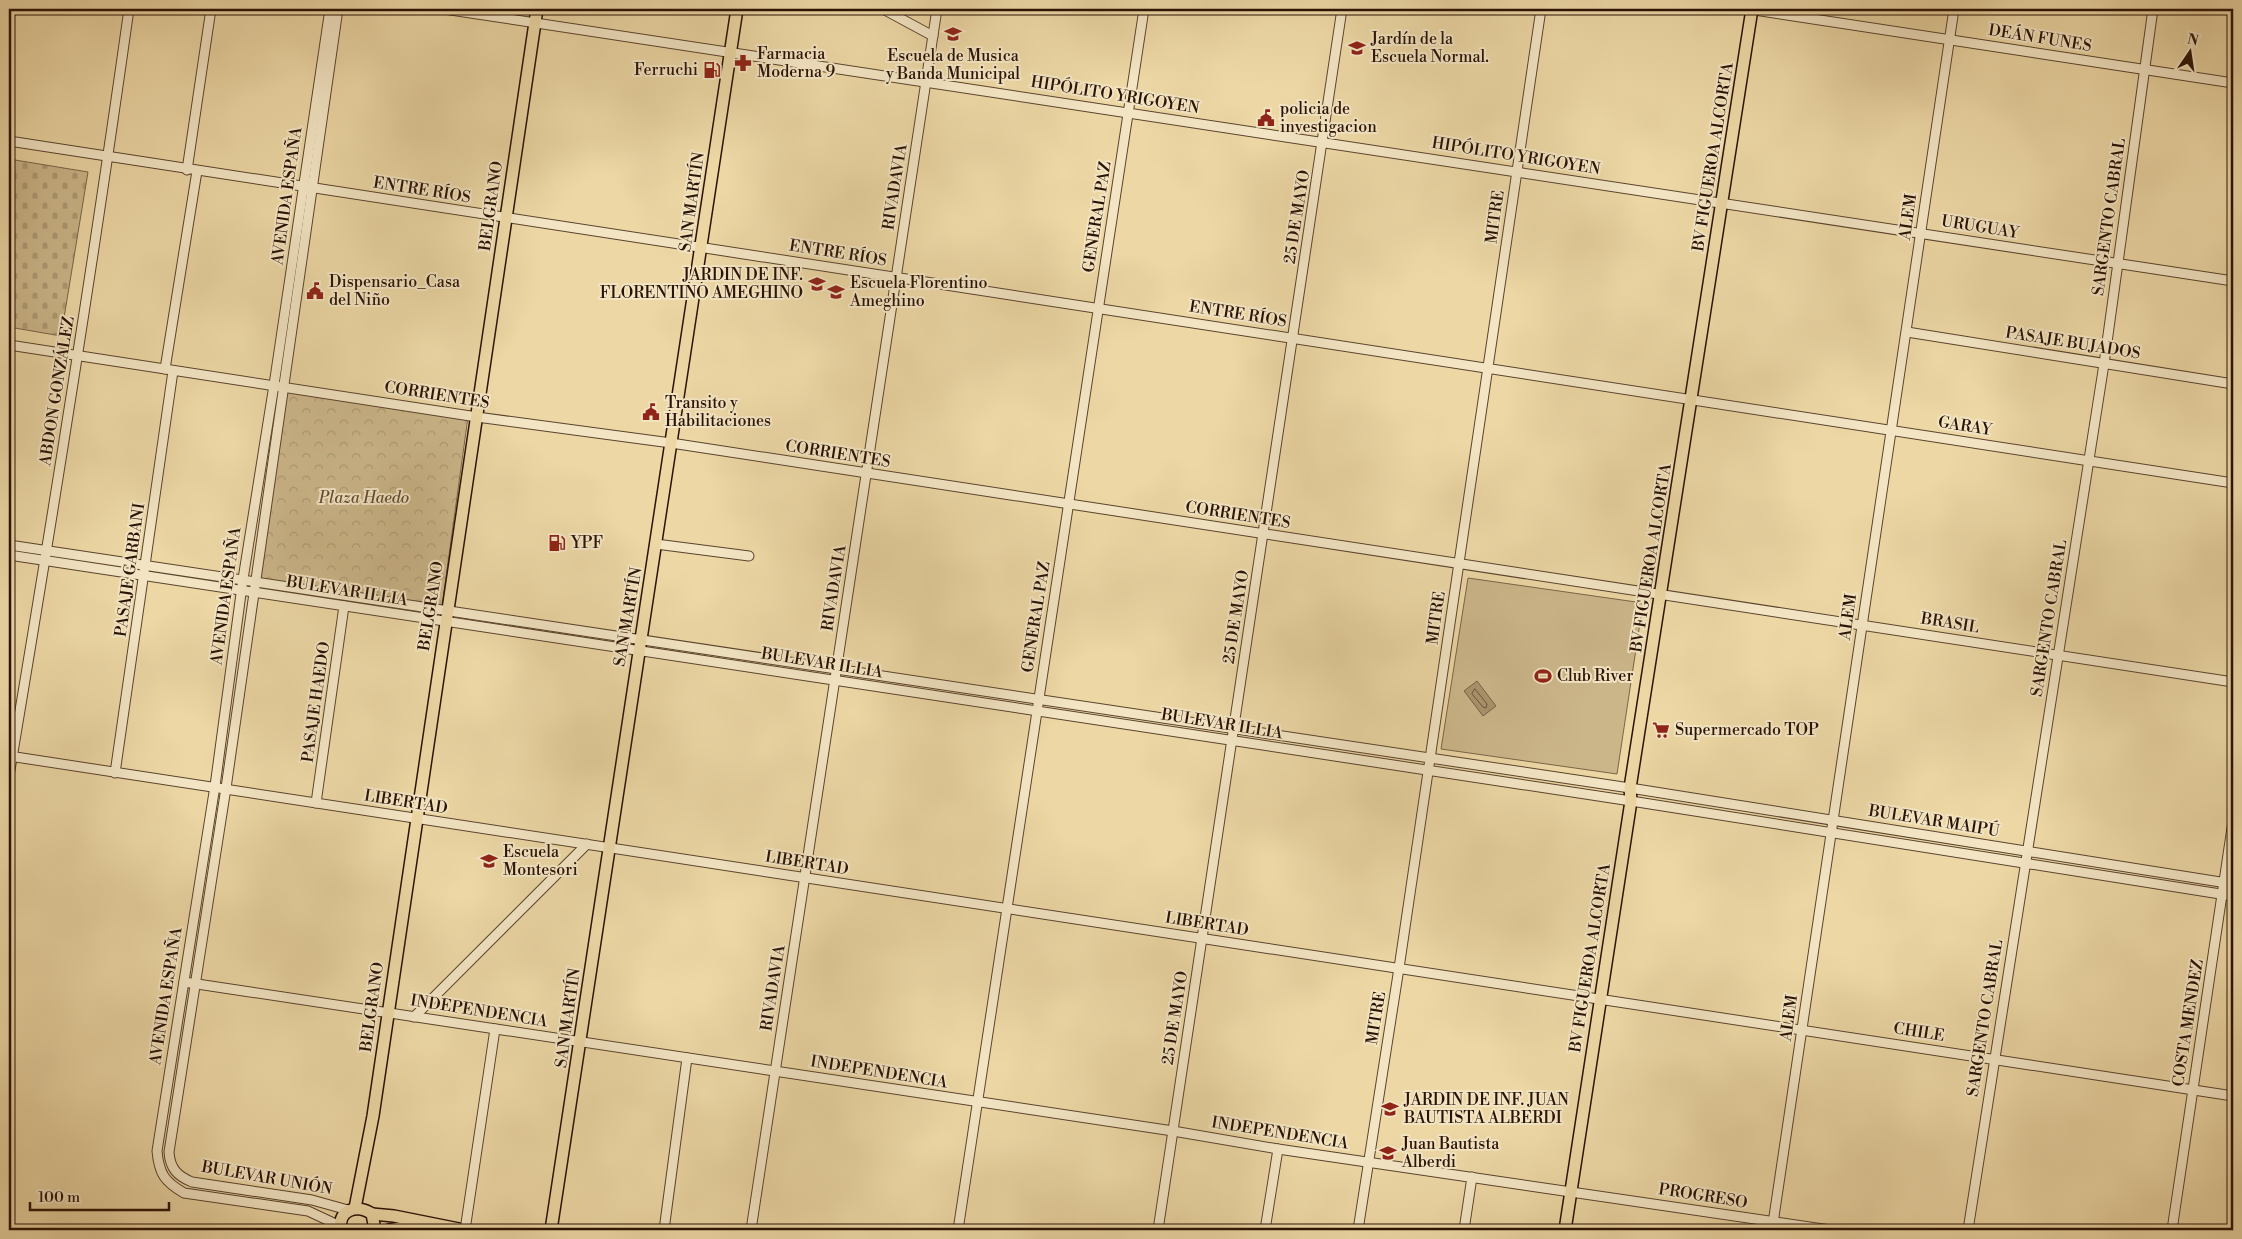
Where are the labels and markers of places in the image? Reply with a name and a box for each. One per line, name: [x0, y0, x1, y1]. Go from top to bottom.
school or university icon: Escuela de Musica y Banda Municipal: [943, 24, 963, 44]
place label: Jardín de la Escuela Normal.: [1370, 29, 1489, 67]
school or university icon: Jardín de la Escuela Normal.: [1347, 38, 1367, 58]
place label: Farmacia Moderna 9: [757, 44, 835, 82]
place label: Escuela de Musica y Banda Municipal: [885, 46, 1020, 84]
pharmacy icon: Farmacia Moderna 9: [733, 53, 753, 73]
place label: Ferruchi: [634, 60, 698, 80]
fuel station icon: Ferruchi: [702, 60, 722, 80]
place label: policia de investigacion: [1280, 99, 1377, 137]
public building icon: policia de investigacion: [1256, 108, 1276, 128]
place label: JARDIN DE INF. FLORENTINO AMEGHINO: [600, 265, 803, 303]
place label: Dispensario_Casa del Niño: [329, 272, 461, 310]
place label: Escuela Florentino Ameghino: [849, 273, 988, 311]
school or university icon: JARDIN DE INF. FLORENTINO AMEGHINO: [807, 274, 827, 294]
public building icon: Dispensario_Casa del Niño: [305, 281, 325, 301]
school or university icon: Escuela Florentino Ameghino: [826, 282, 846, 302]
place label: Transito y Habilitaciones: [665, 393, 771, 431]
public building icon: Transito y Habilitaciones: [641, 402, 661, 422]
fuel station icon: YPF: [547, 533, 567, 553]
place label: YPF: [570, 533, 603, 553]
sports icon: Club River: [1533, 666, 1553, 686]
place label: Club River: [1557, 666, 1633, 686]
supermarket icon: Supermercado TOP: [1651, 720, 1671, 740]
place label: Supermercado TOP: [1675, 720, 1819, 740]
place label: Escuela Montesori: [503, 842, 578, 880]
school or university icon: Escuela Montesori: [479, 851, 499, 871]
place label: JARDIN DE INF. JUAN BAUTISTA ALBERDI: [1403, 1090, 1569, 1128]
school or university icon: JARDIN DE INF. JUAN BAUTISTA ALBERDI: [1380, 1099, 1400, 1119]
place label: Juan Bautista Alberdi: [1401, 1134, 1500, 1172]
school or university icon: Juan Bautista Alberdi: [1378, 1143, 1398, 1163]

